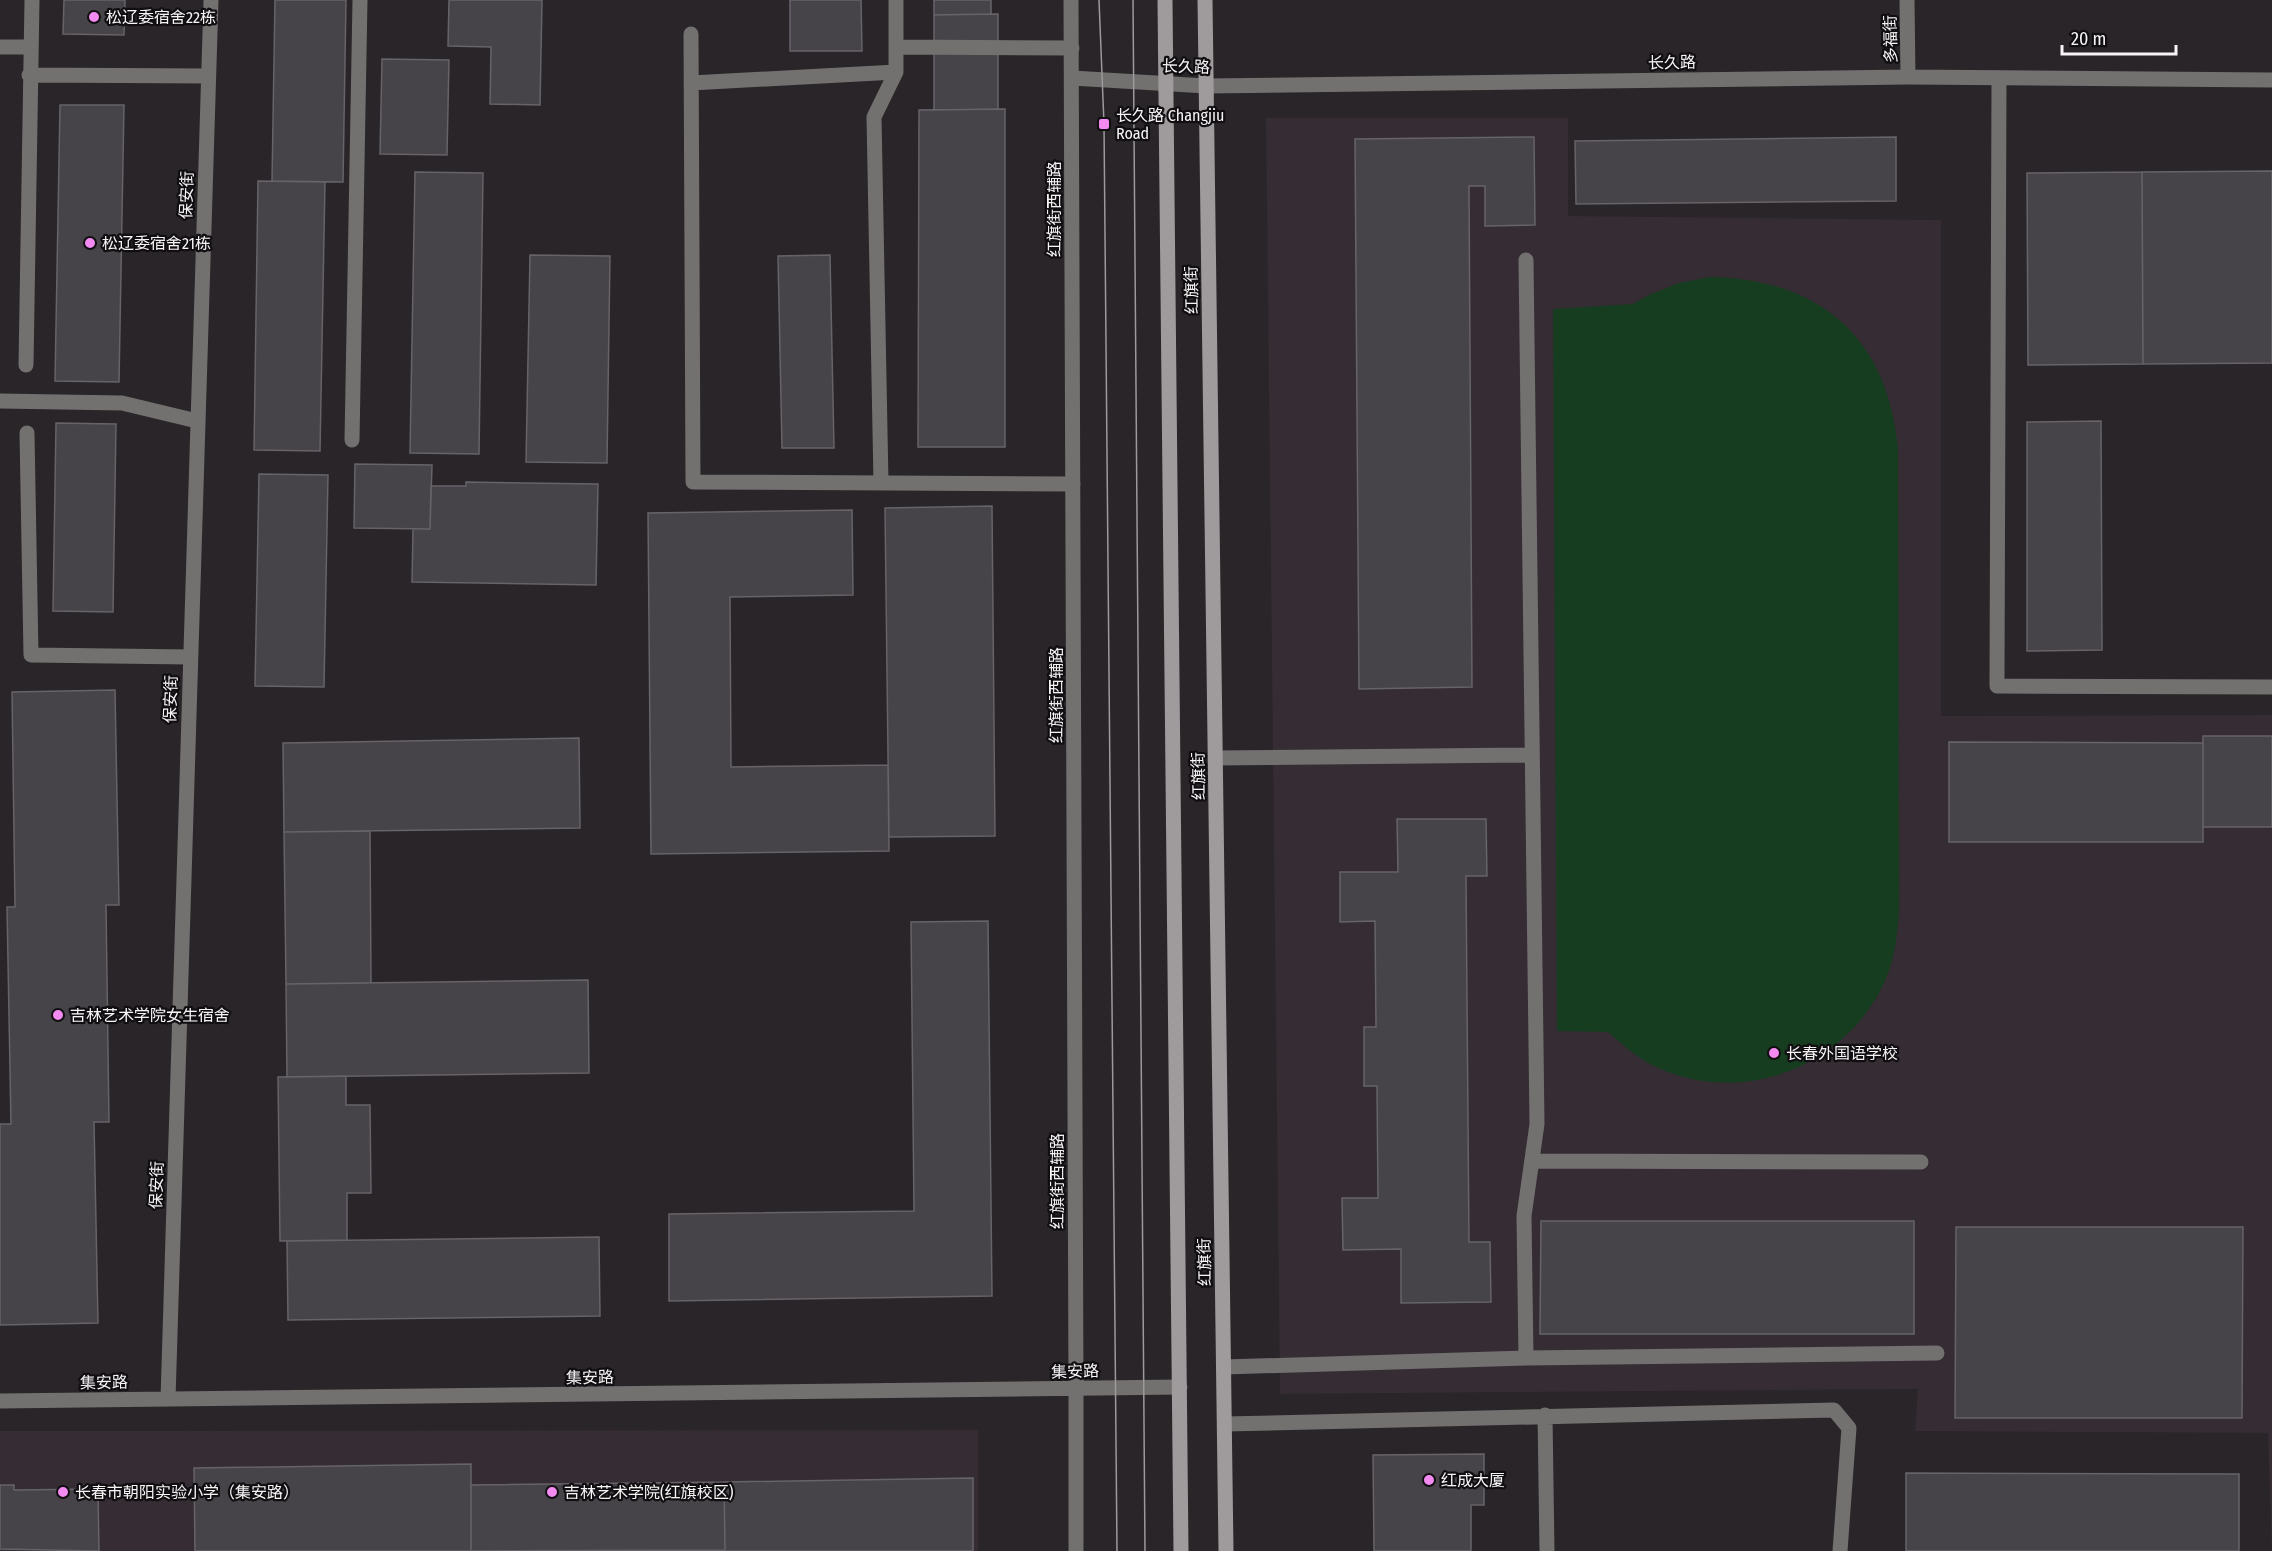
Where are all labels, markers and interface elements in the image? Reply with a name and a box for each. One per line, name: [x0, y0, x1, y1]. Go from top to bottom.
place label: 松辽委宿舍22栋: [106, 8, 216, 27]
marker: 松辽委宿舍22栋: [87, 10, 101, 24]
street label: 多福街: [1881, 15, 1900, 63]
scale bar: [2062, 18, 2176, 56]
text: 20 m: [2071, 28, 2106, 50]
street label: 长久路: [1648, 53, 1696, 72]
street label: 长久路: [1162, 56, 1210, 77]
place label: 长久路 Changjiu Road: [1116, 106, 1224, 143]
marker: 长久路 Changjiu Road: [1097, 117, 1111, 131]
street label: 红旗街西辅路: [1045, 161, 1064, 257]
street label: 保安街: [176, 171, 197, 219]
place label: 松辽委宿舍21栋: [102, 234, 211, 253]
marker: 松辽委宿舍21栋: [83, 236, 97, 250]
street label: 红旗街: [1182, 266, 1201, 314]
street label: 红旗街西辅路: [1047, 647, 1066, 743]
street label: 保安街: [160, 675, 181, 723]
street label: 红旗街: [1189, 752, 1208, 800]
place label: 吉林艺术学院女生宿舍: [70, 1006, 230, 1025]
marker: 吉林艺术学院女生宿舍: [51, 1008, 65, 1022]
place label: 长春外国语学校: [1786, 1044, 1898, 1063]
marker: 长春外国语学校: [1767, 1046, 1781, 1060]
street label: 红旗街西辅路: [1048, 1133, 1067, 1229]
street label: 保安街: [146, 1161, 167, 1209]
street label: 红旗街: [1195, 1238, 1214, 1286]
street label: 集安路: [1051, 1361, 1099, 1382]
street label: 集安路: [566, 1368, 614, 1387]
street label: 集安路: [80, 1373, 128, 1392]
place label: 红成大厦: [1441, 1471, 1505, 1490]
marker: 红成大厦: [1422, 1473, 1436, 1487]
place label: 长春市朝阳实验小学（集安路）: [75, 1483, 299, 1502]
place label: 吉林艺术学院(红旗校区): [564, 1483, 734, 1502]
marker: 长春市朝阳实验小学（集安路）: [56, 1485, 70, 1499]
marker: 吉林艺术学院(红旗校区): [545, 1485, 559, 1499]

